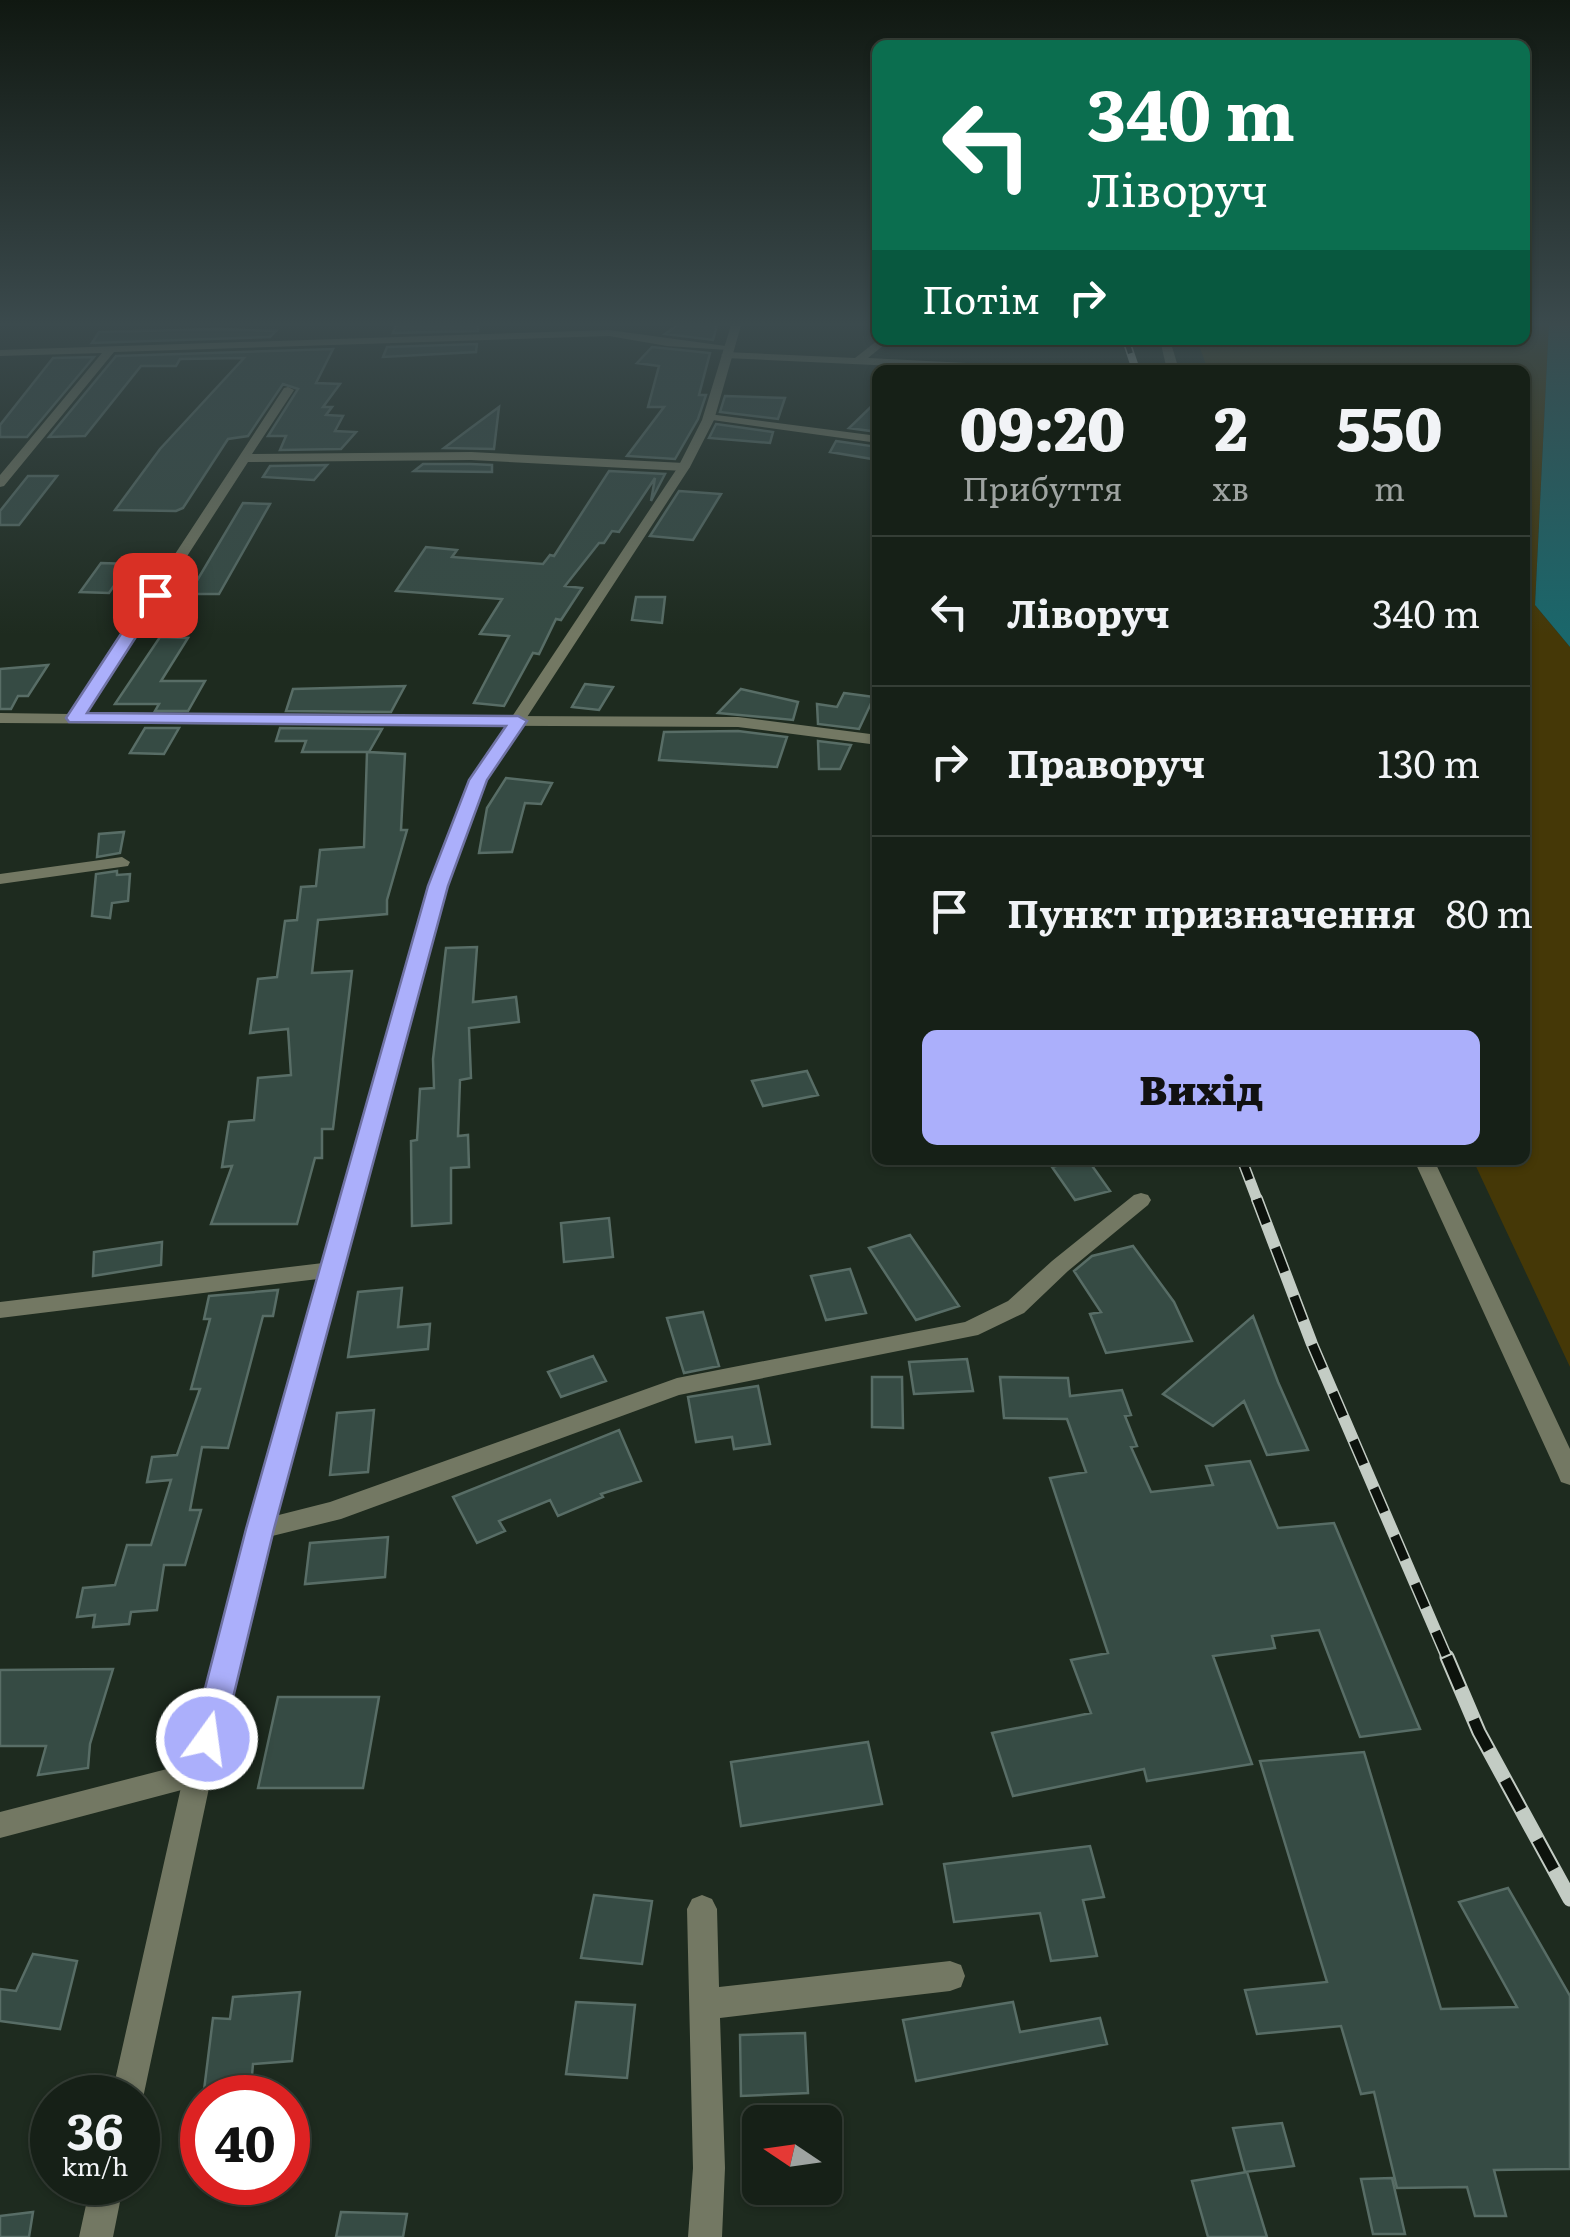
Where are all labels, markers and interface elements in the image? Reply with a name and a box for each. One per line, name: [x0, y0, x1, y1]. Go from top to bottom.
text: 340 m: [1087, 59, 1295, 163]
icon: left: [922, 80, 1052, 210]
text: Ліворуч: [1087, 154, 1268, 221]
text: Потім: [922, 269, 1040, 326]
icon: right: [1060, 270, 1115, 325]
text: 09:20: [959, 380, 1125, 469]
text: 2: [1214, 380, 1247, 469]
text: 550: [1336, 380, 1442, 469]
text: Прибуття: [962, 463, 1123, 511]
text: хв: [1213, 463, 1249, 511]
text: m: [1374, 463, 1405, 511]
pin: [113, 553, 198, 638]
icon: arrive: [128, 568, 183, 623]
text: Ліворуч: [1007, 583, 1170, 640]
text: 340 m: [1372, 583, 1480, 640]
icon: left: [922, 584, 977, 639]
text: Праворуч: [1007, 733, 1205, 790]
text: 130 m: [1378, 733, 1480, 790]
icon: right: [922, 734, 977, 789]
text: Пункт призначення: [1007, 883, 1416, 940]
text: 80 m: [1446, 883, 1533, 940]
icon: arrive: [922, 884, 977, 939]
button: Вихід: [922, 1030, 1480, 1145]
position arrow: [155, 1687, 259, 1791]
speed limit sign: 40: [180, 2075, 310, 2205]
text: 36: [66, 2091, 124, 2165]
north arrow: [742, 2105, 842, 2205]
map controls: [742, 2105, 842, 2205]
text: km/h: [62, 2147, 128, 2184]

